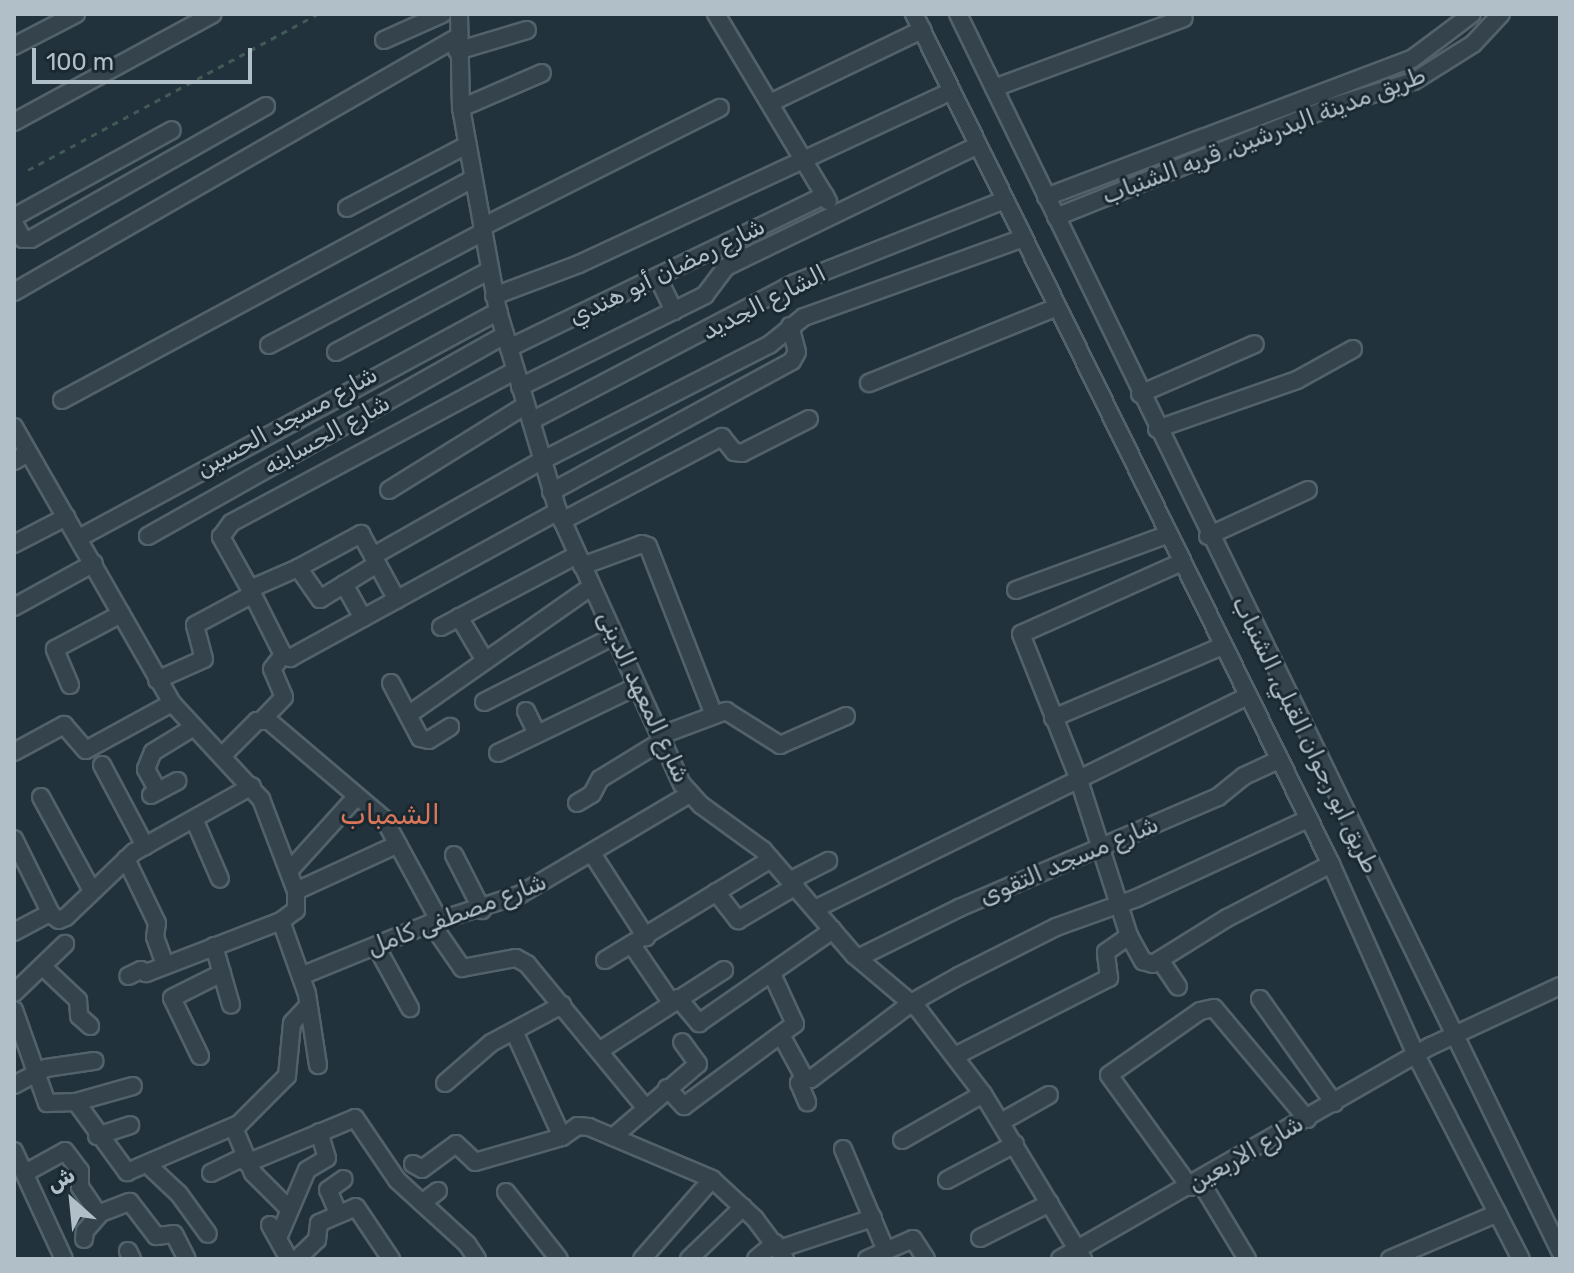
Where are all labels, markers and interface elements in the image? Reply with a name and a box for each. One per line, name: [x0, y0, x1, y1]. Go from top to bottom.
scale bar: [36, 32, 256, 82]
text: 100 m: [46, 48, 114, 76]
street label: طريق مدينة البدرشين, قريه الشنباب: [1098, 61, 1430, 211]
street label: شارع رمضان أبو هندي: [564, 212, 770, 332]
street label: الشارع الجديد: [697, 259, 831, 347]
street label: شارع مسجد الحسين: [191, 360, 383, 484]
street label: شارع الحساينه: [259, 389, 395, 481]
street label: طريق ابو رجوان القبلي, الشنباب: [1225, 592, 1385, 878]
street label: شارع المعهد الدينى: [591, 606, 695, 788]
district label: الشمباب: [340, 798, 440, 832]
street label: شارع مسجد التقوى: [975, 810, 1163, 912]
street label: شارع مصطفى كامل: [363, 868, 551, 962]
street label: شارع الاربعين: [1183, 1109, 1309, 1199]
north arrow: [32, 1161, 112, 1241]
text: ش: [42, 1161, 79, 1198]

